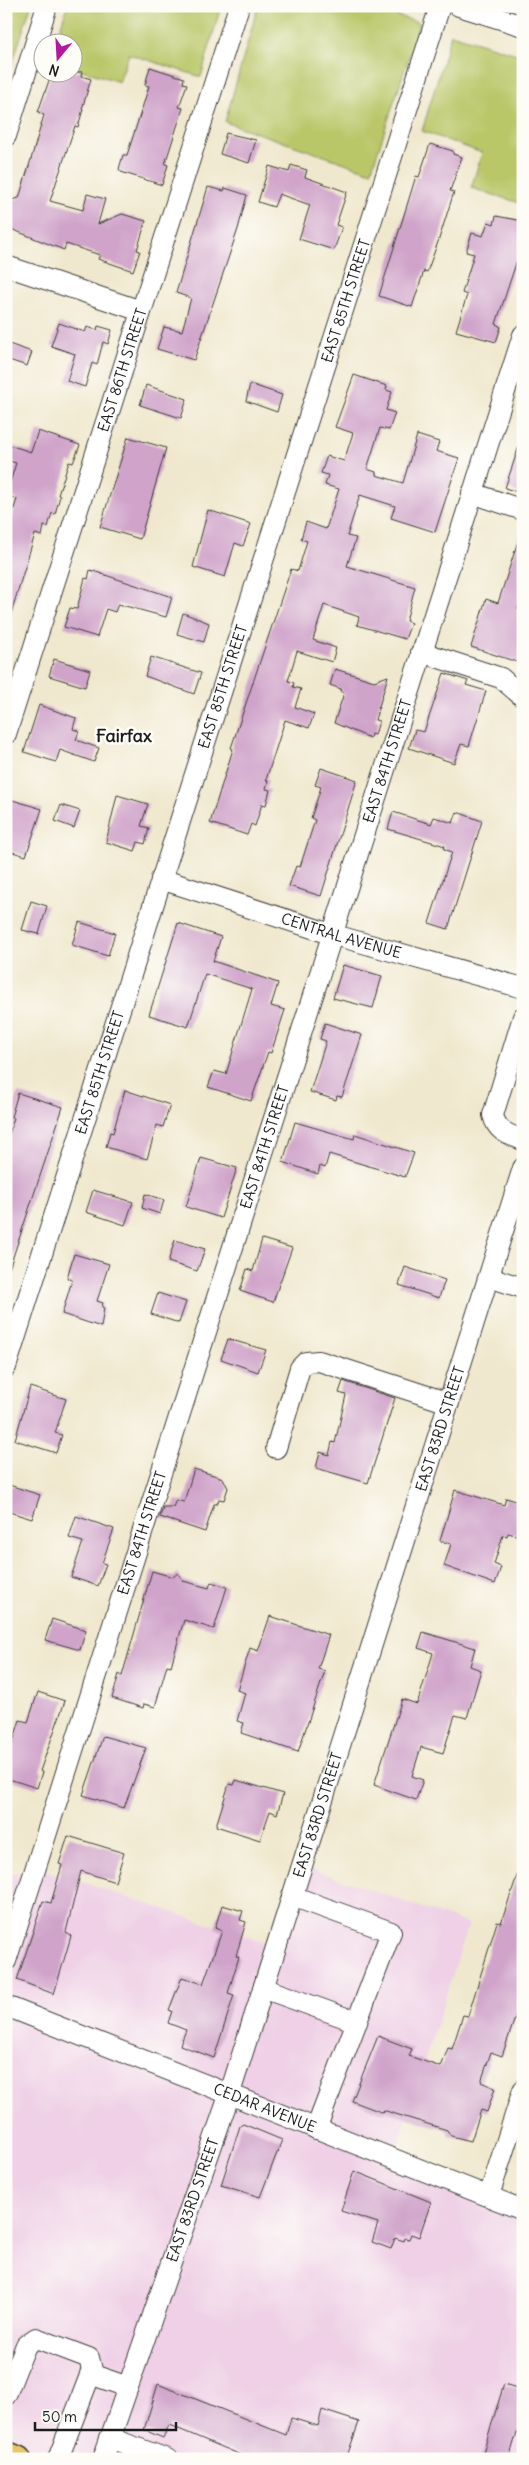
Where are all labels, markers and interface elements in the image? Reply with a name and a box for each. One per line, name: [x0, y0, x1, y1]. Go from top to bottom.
north arrow: [32, 32, 82, 82]
text: N: [47, 60, 61, 80]
street label: EAST 85TH STREET: [317, 236, 374, 365]
street label: EAST 86TH STREET: [93, 306, 151, 434]
street label: EAST 85TH STREET: [194, 622, 251, 751]
street label: EAST 84TH STREET: [358, 697, 416, 825]
district label: Fairfax: [96, 724, 152, 747]
street label: CENTRAL AVENUE: [279, 908, 404, 962]
street label: EAST 85TH STREET: [71, 1008, 128, 1137]
street label: EAST 84TH STREET: [236, 1083, 293, 1211]
street label: EAST 83RD STREET: [411, 1364, 469, 1494]
street label: EAST 84TH STREET: [113, 1469, 170, 1597]
street label: EAST 83RD STREET: [289, 1750, 346, 1880]
street label: CEDAR AVENUE: [211, 2079, 319, 2136]
street label: EAST 83RD STREET: [162, 2135, 223, 2265]
scale bar: [35, 2400, 176, 2432]
text: 50 m: [42, 2407, 77, 2426]

